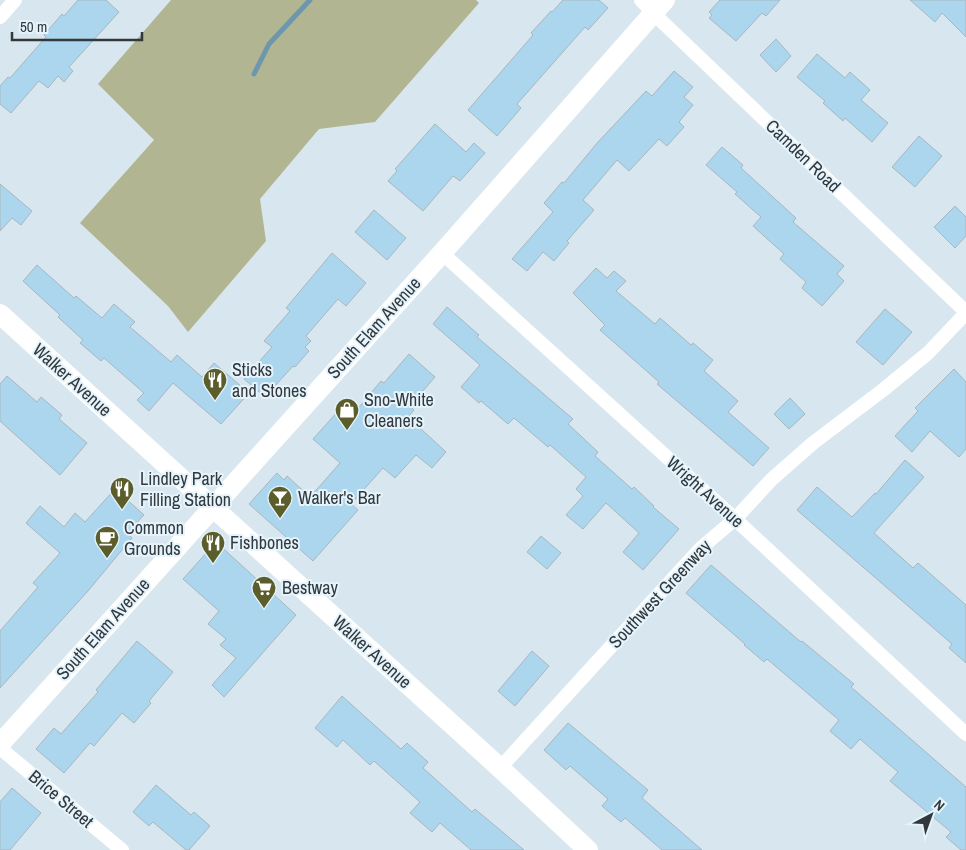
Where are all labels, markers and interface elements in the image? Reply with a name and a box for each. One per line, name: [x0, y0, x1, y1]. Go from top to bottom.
scale bar: [12, 10, 142, 42]
text: 50 m: [20, 16, 47, 37]
street label: Camden Road: [760, 114, 846, 198]
street label: South Elam Avenue: [321, 271, 426, 384]
street label: Walker Avenue: [27, 337, 117, 422]
place label: Sticks and Stones: [232, 357, 307, 403]
restaurant icon: Sticks and Stones: [202, 367, 228, 401]
place label: Sno-White Cleaners: [364, 387, 434, 433]
shop icon: Sno-White Cleaners: [334, 397, 360, 431]
street label: Wright Avenue: [661, 450, 749, 533]
place label: Lindley Park Filling Station: [140, 466, 231, 512]
restaurant icon: Lindley Park Filling Station: [109, 476, 135, 510]
bar icon: Walker's Bar: [267, 485, 293, 519]
place label: Walker's Bar: [298, 485, 381, 510]
place label: Common Grounds: [124, 515, 184, 561]
cafe icon: Common Grounds: [94, 525, 120, 559]
restaurant icon: Fishbones: [200, 530, 226, 564]
place label: Fishbones: [230, 530, 299, 555]
street label: Southwest Greenway: [603, 533, 717, 653]
street label: South Elam Avenue: [50, 572, 155, 685]
supermarket icon: Bestway: [251, 575, 277, 609]
place label: Bestway: [282, 575, 338, 600]
street label: Walker Avenue: [327, 609, 417, 694]
street label: Brice Street: [23, 764, 99, 833]
north arrow: [906, 790, 956, 840]
text: N: [930, 796, 949, 815]

